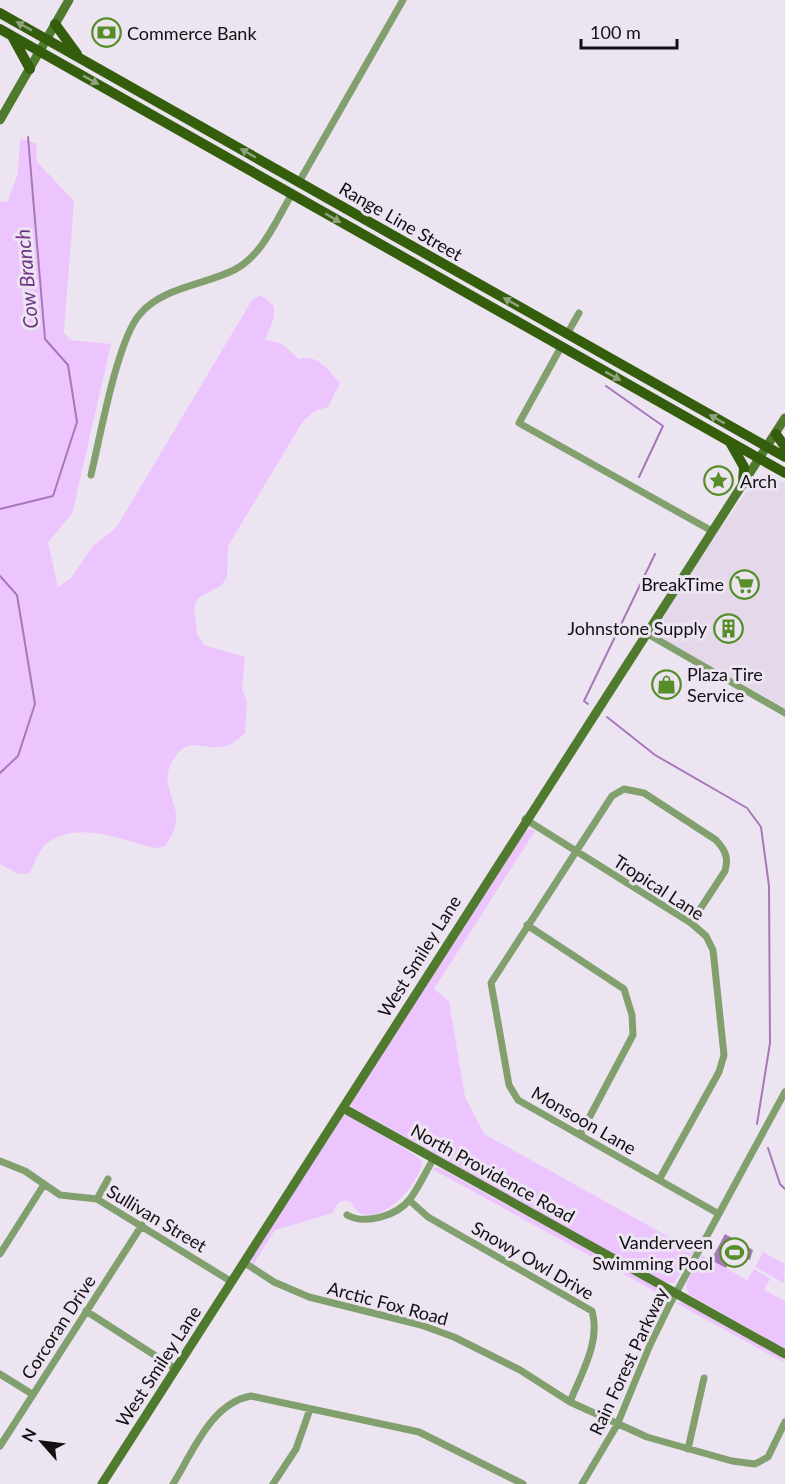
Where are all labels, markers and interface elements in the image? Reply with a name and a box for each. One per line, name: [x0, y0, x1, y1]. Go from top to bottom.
scale bar: [581, 12, 677, 50]
bank icon: Commerce Bank: [90, 17, 122, 49]
one-way arrow: [15, 21, 32, 31]
text: 100 m: [590, 21, 641, 43]
place label: Commerce Bank: [127, 22, 257, 44]
one-way arrow: [83, 75, 100, 85]
one-way arrow: [240, 149, 257, 159]
street label: Range Line Street: [335, 177, 467, 265]
one-way arrow: [325, 213, 342, 223]
water label: Cow Branch: [10, 228, 42, 330]
one-way arrow: [502, 297, 519, 307]
one-way arrow: [605, 371, 622, 381]
one-way arrow: [708, 414, 725, 424]
place icon: Arch: [703, 465, 735, 497]
place label: Arch: [740, 470, 777, 492]
supermarket icon: BreakTime: [729, 568, 761, 600]
place label: BreakTime: [641, 573, 724, 595]
building icon: Johnstone Supply: [712, 612, 744, 644]
place label: Johnstone Supply: [568, 617, 708, 639]
place label: Plaza Tire Service: [687, 663, 763, 706]
shop icon: Plaza Tire Service: [650, 668, 682, 700]
street label: Tropical Lane: [610, 850, 708, 924]
street label: West Smiley Lane: [373, 891, 465, 1021]
street label: Monsoon Lane: [528, 1081, 640, 1159]
street label: North Providence Road: [407, 1119, 579, 1227]
street label: Sullivan Street: [103, 1180, 211, 1257]
street label: Snowy Owl Drive: [468, 1216, 598, 1304]
place label: Vanderveen Swimming Pool: [592, 1231, 713, 1274]
sports icon: Vanderveen Swimming Pool: [718, 1236, 750, 1268]
street label: Corcoran Drive: [16, 1271, 100, 1383]
street label: Arctic Fox Road: [325, 1276, 451, 1330]
street label: Rain Forest Parkway: [584, 1283, 672, 1438]
street label: West Smiley Lane: [111, 1302, 205, 1430]
north arrow: [12, 1412, 72, 1472]
text: N: [17, 1425, 40, 1445]

